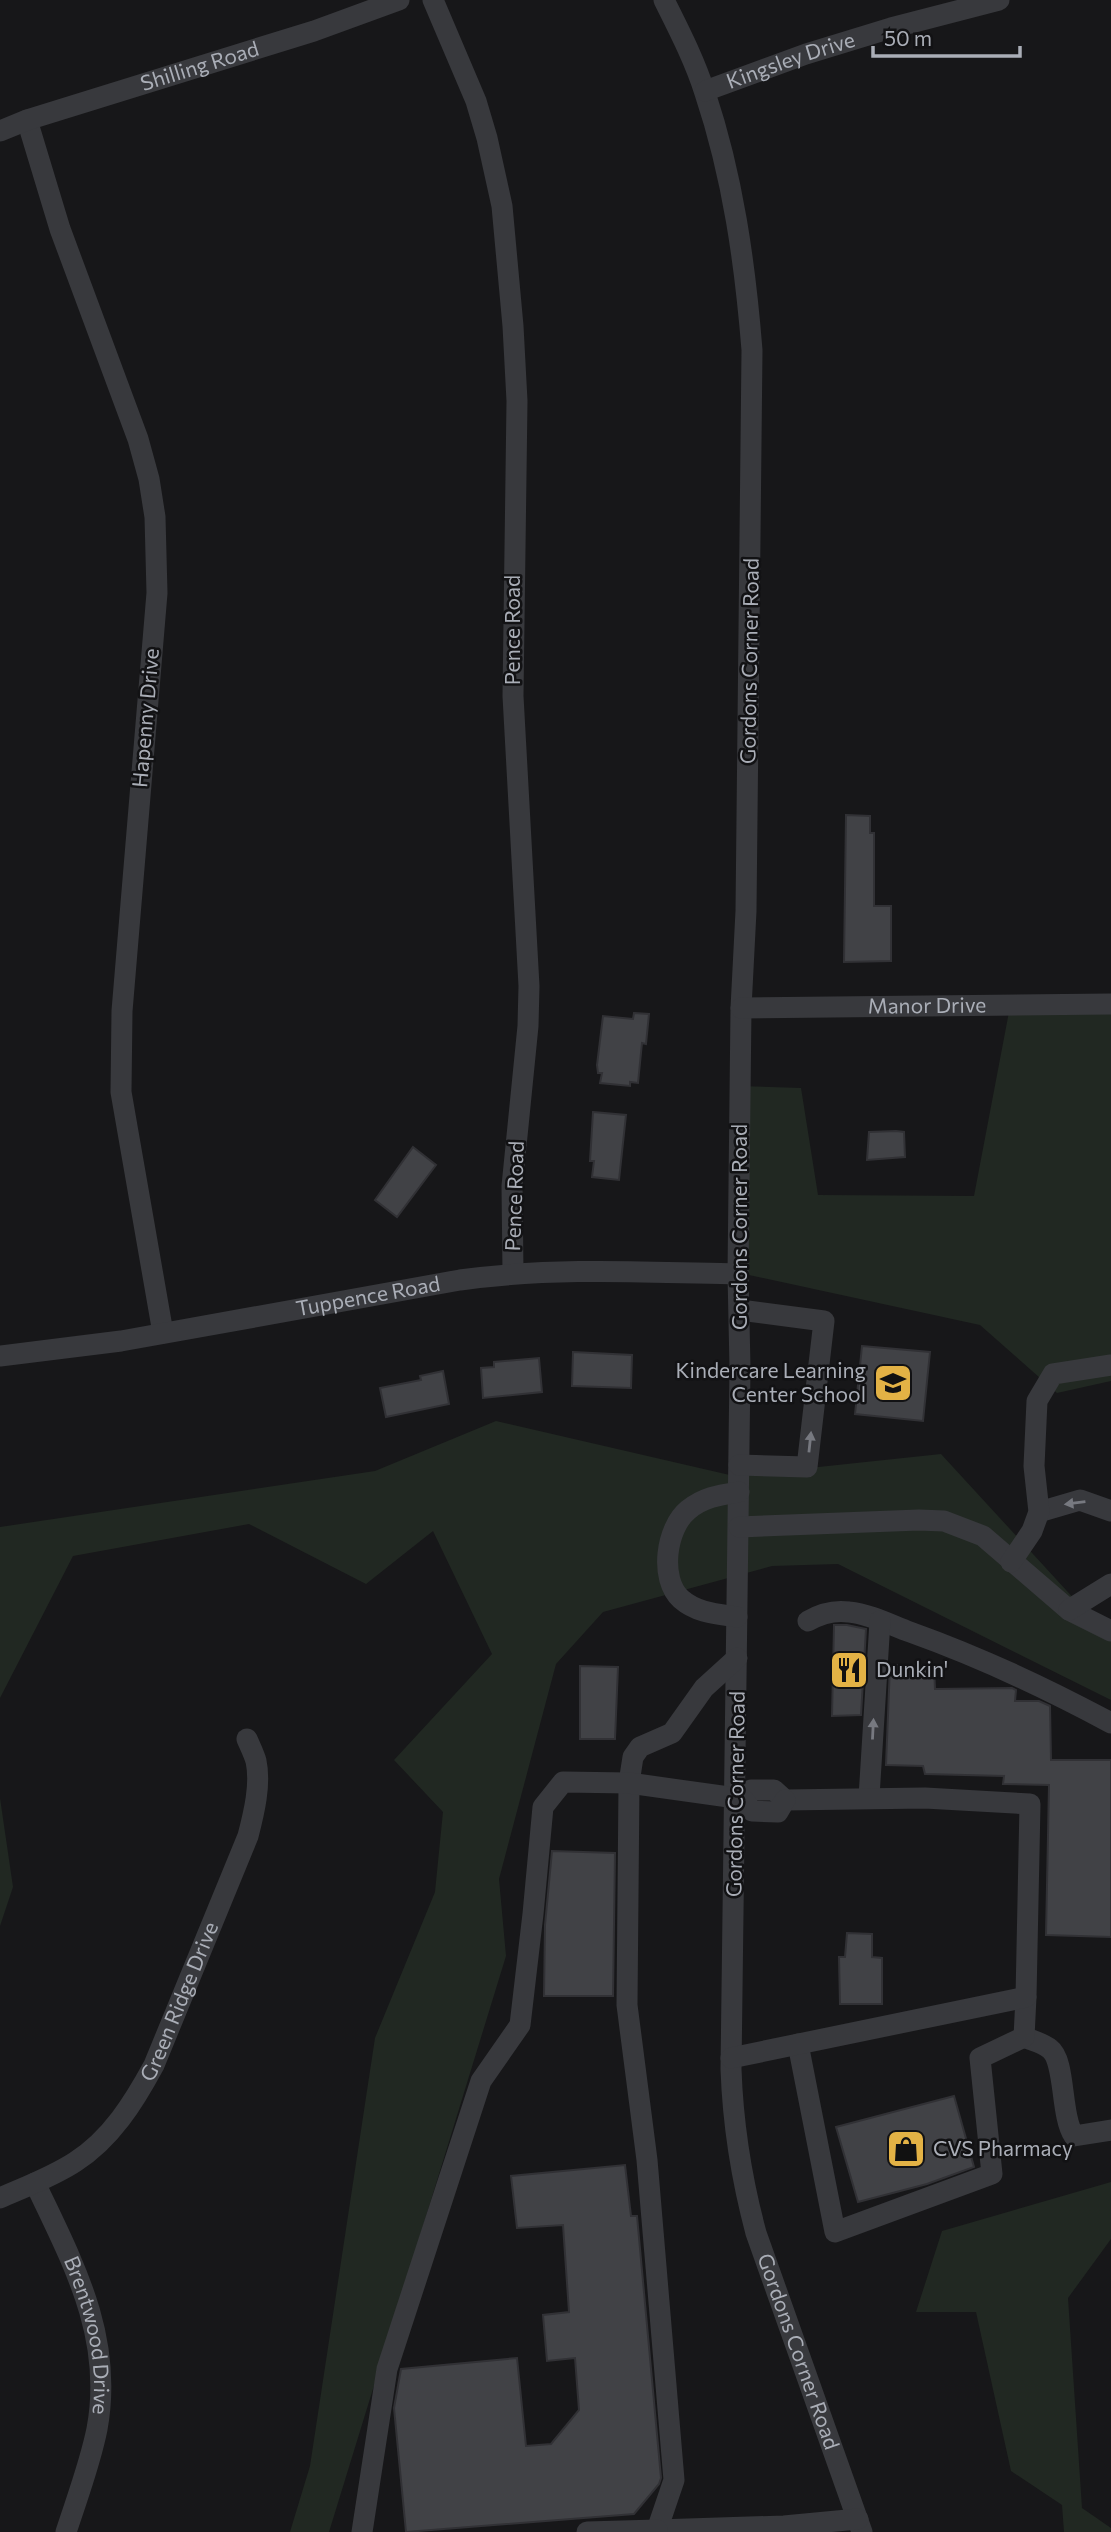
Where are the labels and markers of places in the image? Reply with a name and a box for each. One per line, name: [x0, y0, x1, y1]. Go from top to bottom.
place label: Kindercare Learning Center School: [675, 1357, 866, 1406]
school or university icon: Kindercare Learning Center School: [872, 1362, 914, 1404]
restaurant icon: Dunkin': [828, 1649, 870, 1691]
place label: Dunkin': [876, 1656, 948, 1681]
shop icon: CVS Pharmacy: [885, 2128, 927, 2170]
place label: CVS Pharmacy: [933, 2135, 1073, 2160]

